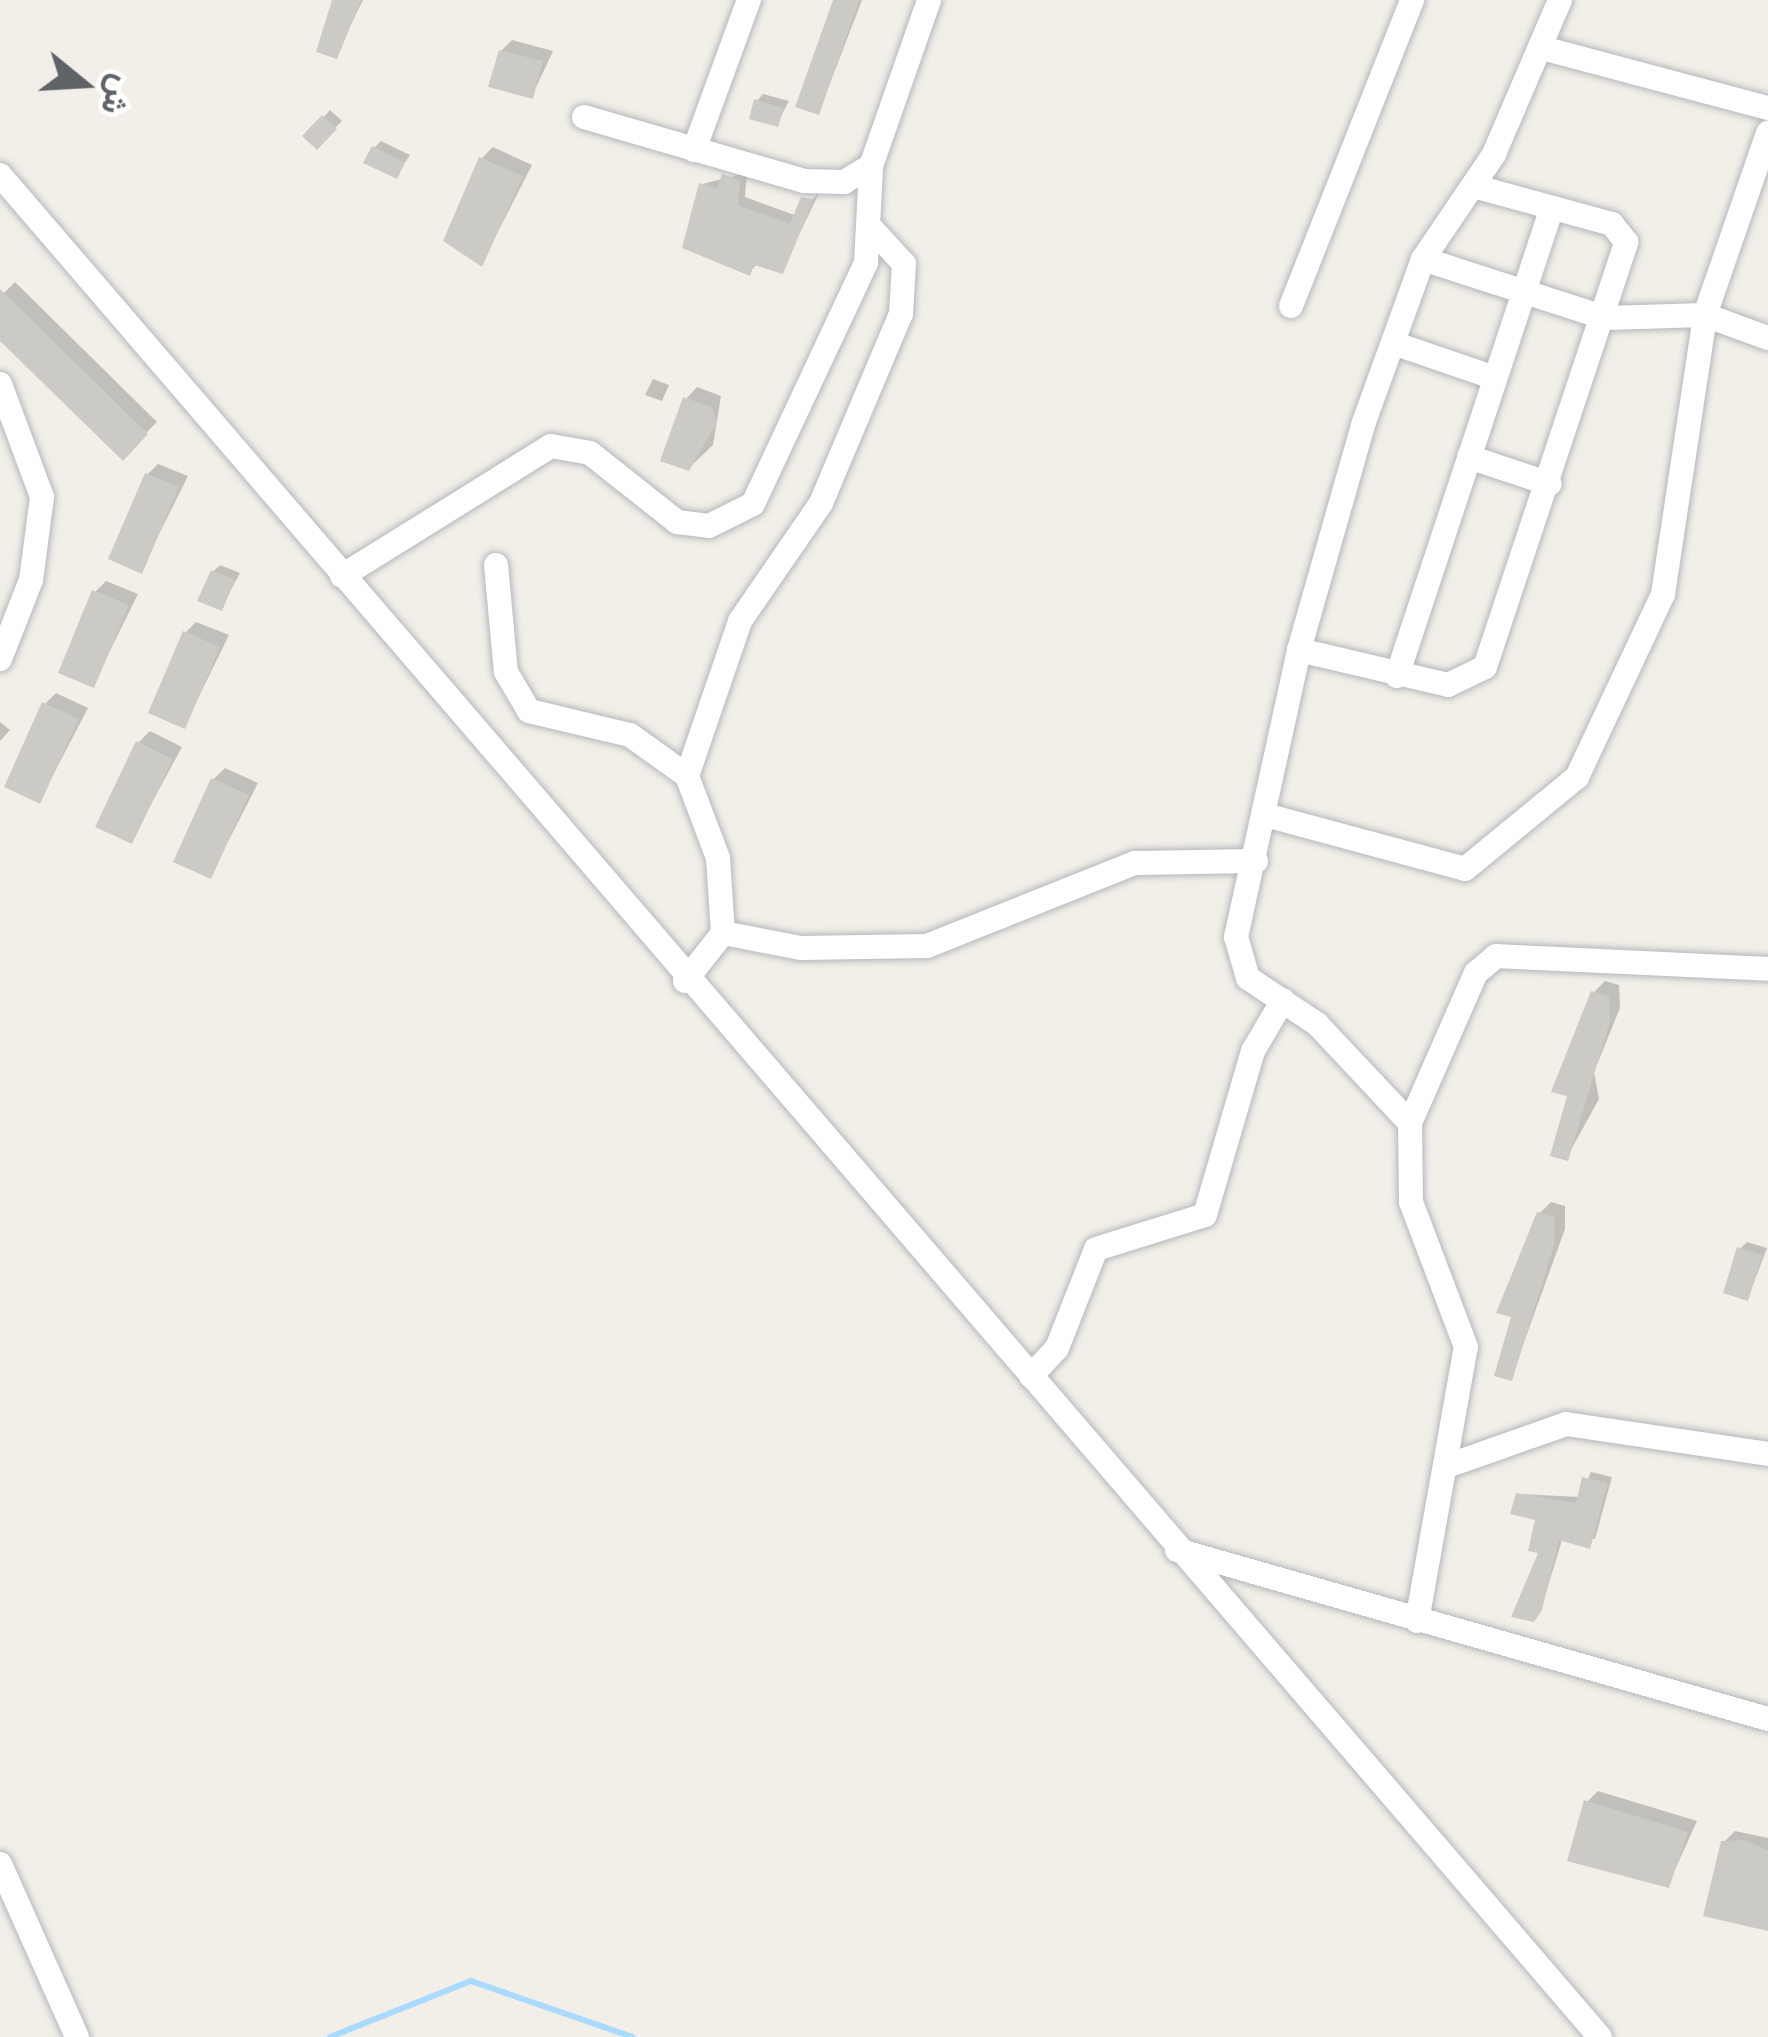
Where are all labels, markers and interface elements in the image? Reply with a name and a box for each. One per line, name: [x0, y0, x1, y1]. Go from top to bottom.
north arrow: [24, 24, 144, 144]
text: ش: [94, 70, 143, 120]

